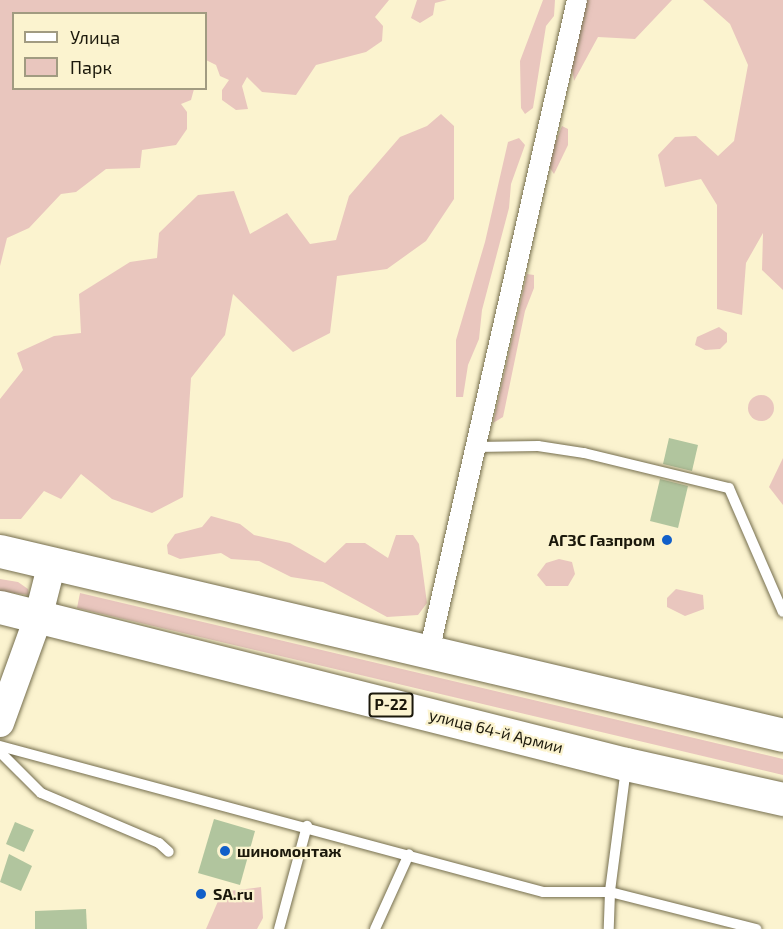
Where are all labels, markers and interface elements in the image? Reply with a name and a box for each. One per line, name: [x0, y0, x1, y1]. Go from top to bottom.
legend: [12, 12, 207, 90]
text: Улица: [70, 26, 120, 48]
text: Парк: [70, 56, 112, 78]
place label: АГЗС Газпром: [549, 530, 655, 550]
marker: АГЗС Газпром: [660, 533, 674, 547]
road number: Р-22: [368, 693, 414, 717]
street label: улица 64-й Армии: [427, 705, 565, 757]
place label: шиномонтаж: [237, 841, 342, 861]
marker: шиномонтаж: [218, 844, 232, 858]
place label: SA.ru: [213, 884, 253, 904]
marker: SA.ru: [194, 887, 208, 901]

